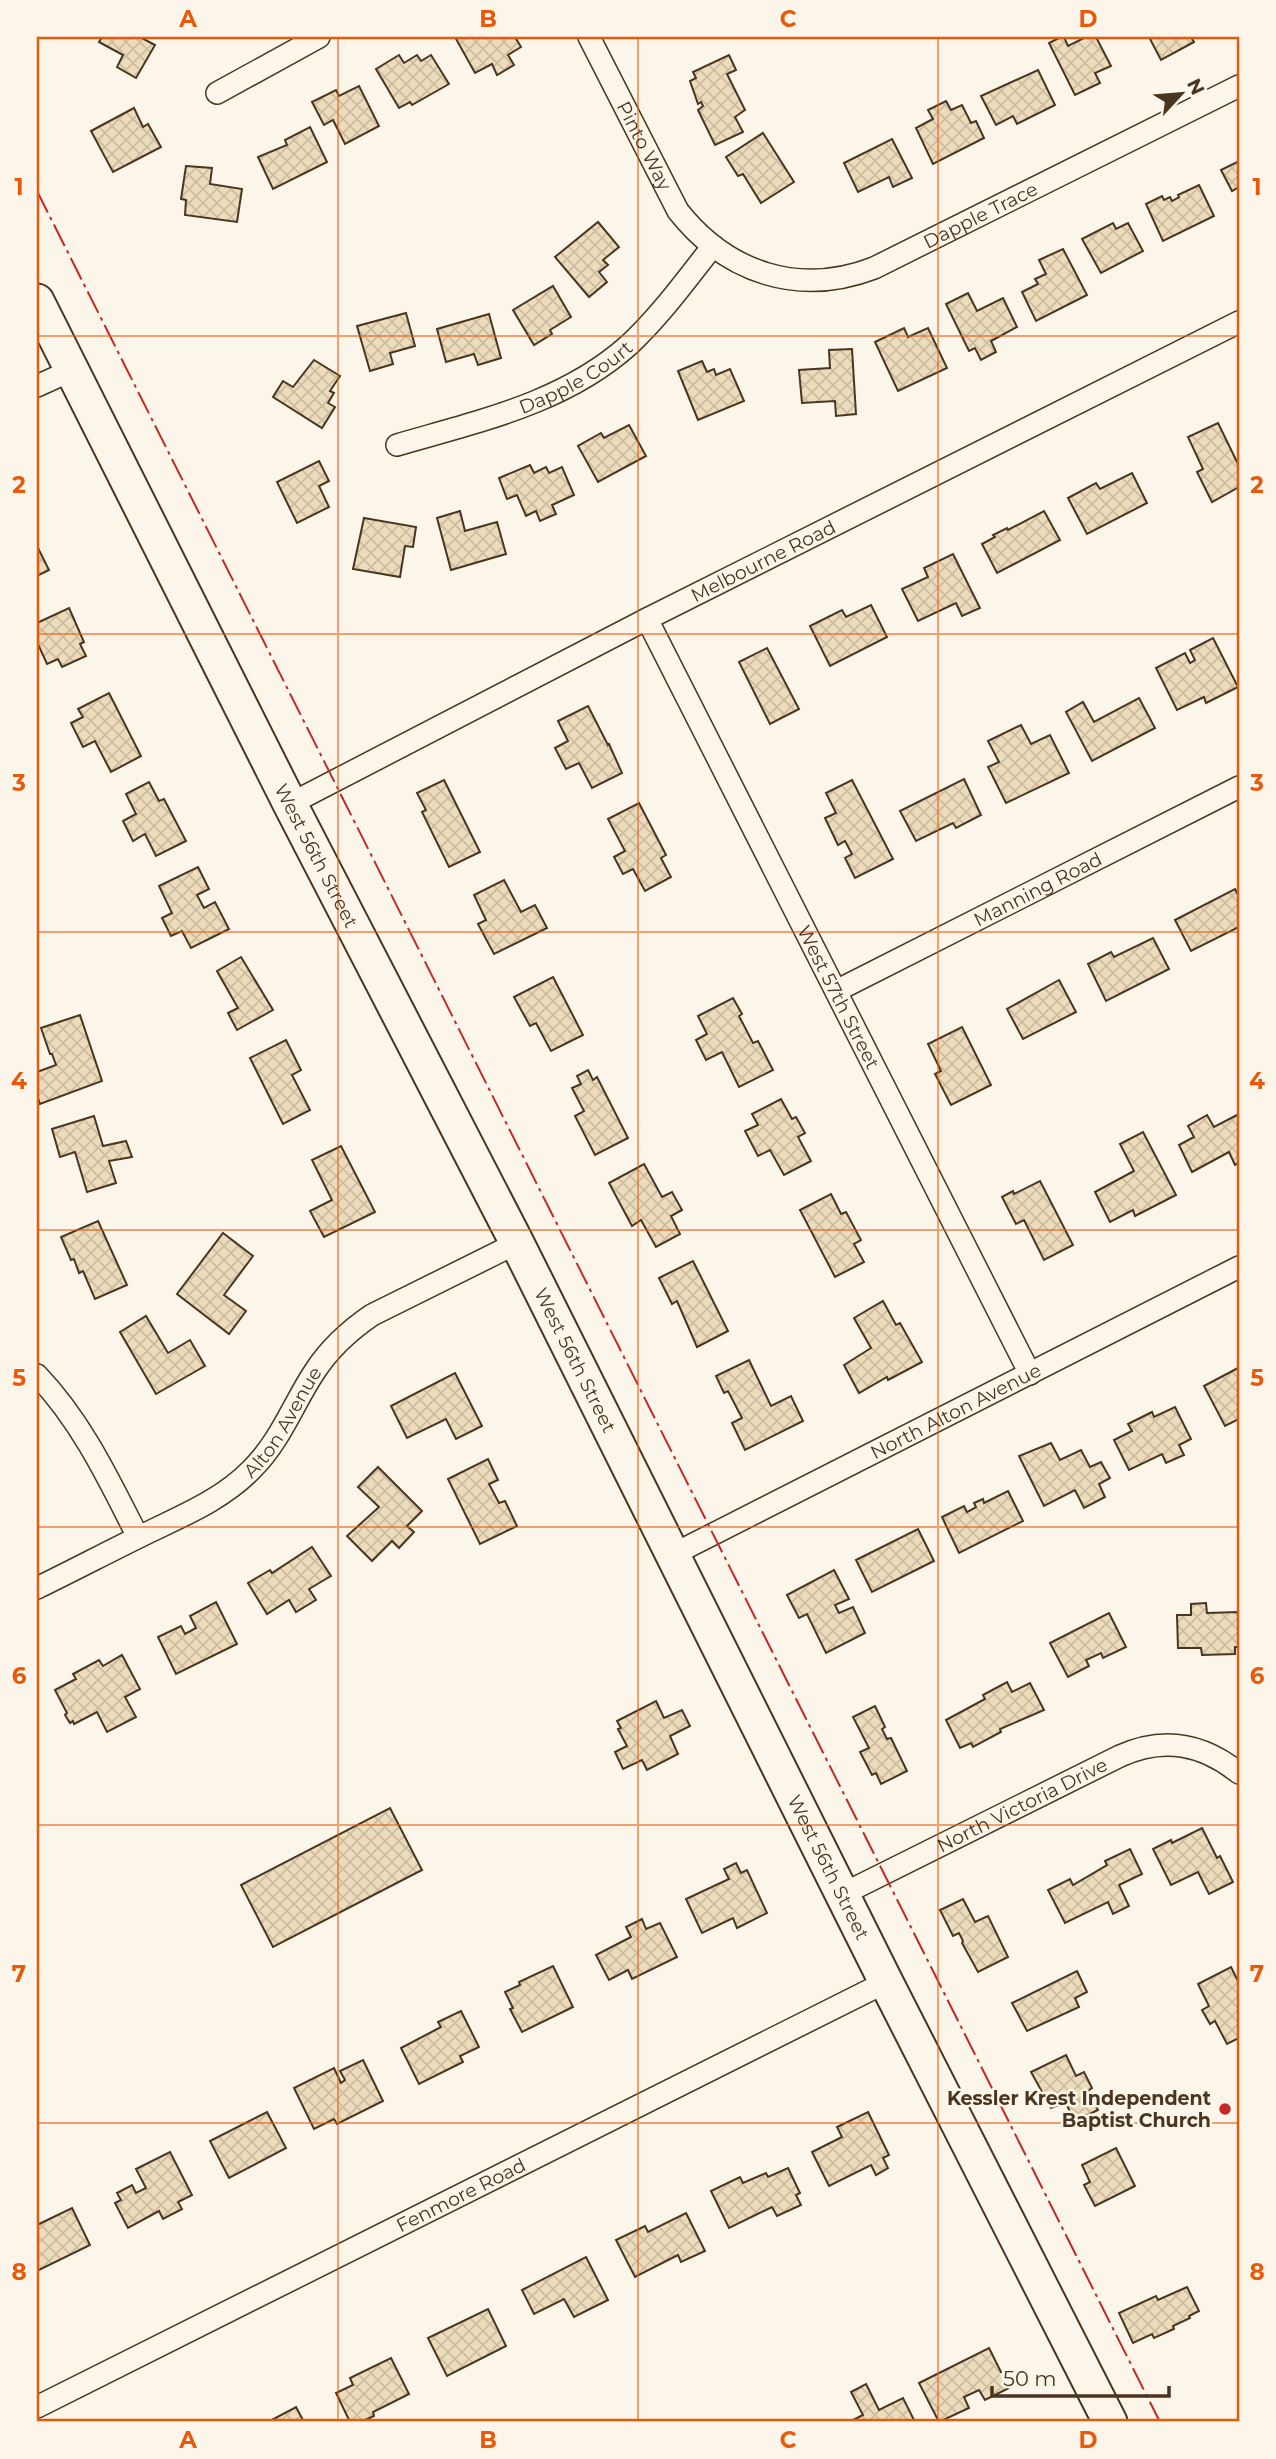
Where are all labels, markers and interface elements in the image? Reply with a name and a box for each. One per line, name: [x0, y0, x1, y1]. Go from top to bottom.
text: A: [178, 5, 197, 33]
text: B: [479, 5, 497, 33]
text: C: [780, 5, 797, 33]
text: D: [1079, 5, 1098, 33]
north arrow: [1146, 60, 1216, 130]
text: N: [1182, 75, 1210, 99]
street label: Pinto Way: [612, 97, 677, 195]
text: 1: [14, 173, 24, 201]
text: 1: [1252, 173, 1262, 201]
street label: Dapple Trace: [919, 177, 1041, 253]
street label: Dapple Court: [515, 336, 637, 418]
text: 2: [12, 471, 26, 499]
text: 2: [1250, 471, 1264, 499]
street label: Melbourne Road: [687, 515, 839, 607]
text: 3: [11, 769, 26, 797]
text: 3: [1249, 769, 1264, 797]
street label: West 56th Street: [270, 780, 363, 932]
street label: Manning Road: [970, 847, 1106, 931]
street label: West 57th Street: [793, 921, 885, 1073]
text: 4: [11, 1067, 27, 1095]
text: 4: [1249, 1067, 1265, 1095]
street label: West 56th Street: [530, 1284, 621, 1436]
street label: North Alton Avenue: [866, 1358, 1045, 1464]
street label: Alton Avenue: [239, 1362, 326, 1482]
text: 5: [12, 1364, 26, 1392]
text: 5: [1250, 1364, 1264, 1392]
text: 6: [12, 1662, 27, 1690]
text: 6: [1250, 1662, 1265, 1690]
street label: North Victoria Drive: [933, 1753, 1111, 1857]
street label: West 56th Street: [783, 1791, 875, 1944]
text: 7: [12, 1960, 26, 1988]
text: 7: [1250, 1960, 1264, 1988]
place label: Kessler Krest Independent Baptist Church: [947, 2087, 1211, 2132]
marker: Kessler Krest Independent Baptist Church: [1217, 2101, 1233, 2117]
street label: Fenmore Road: [392, 2153, 529, 2237]
text: 8: [11, 2258, 27, 2286]
text: 8: [1249, 2258, 1265, 2286]
scale bar: [992, 2354, 1169, 2398]
text: 50 m: [1003, 2366, 1057, 2391]
text: A: [178, 2426, 197, 2454]
text: B: [479, 2426, 497, 2454]
text: C: [780, 2426, 797, 2454]
text: D: [1079, 2426, 1098, 2454]

